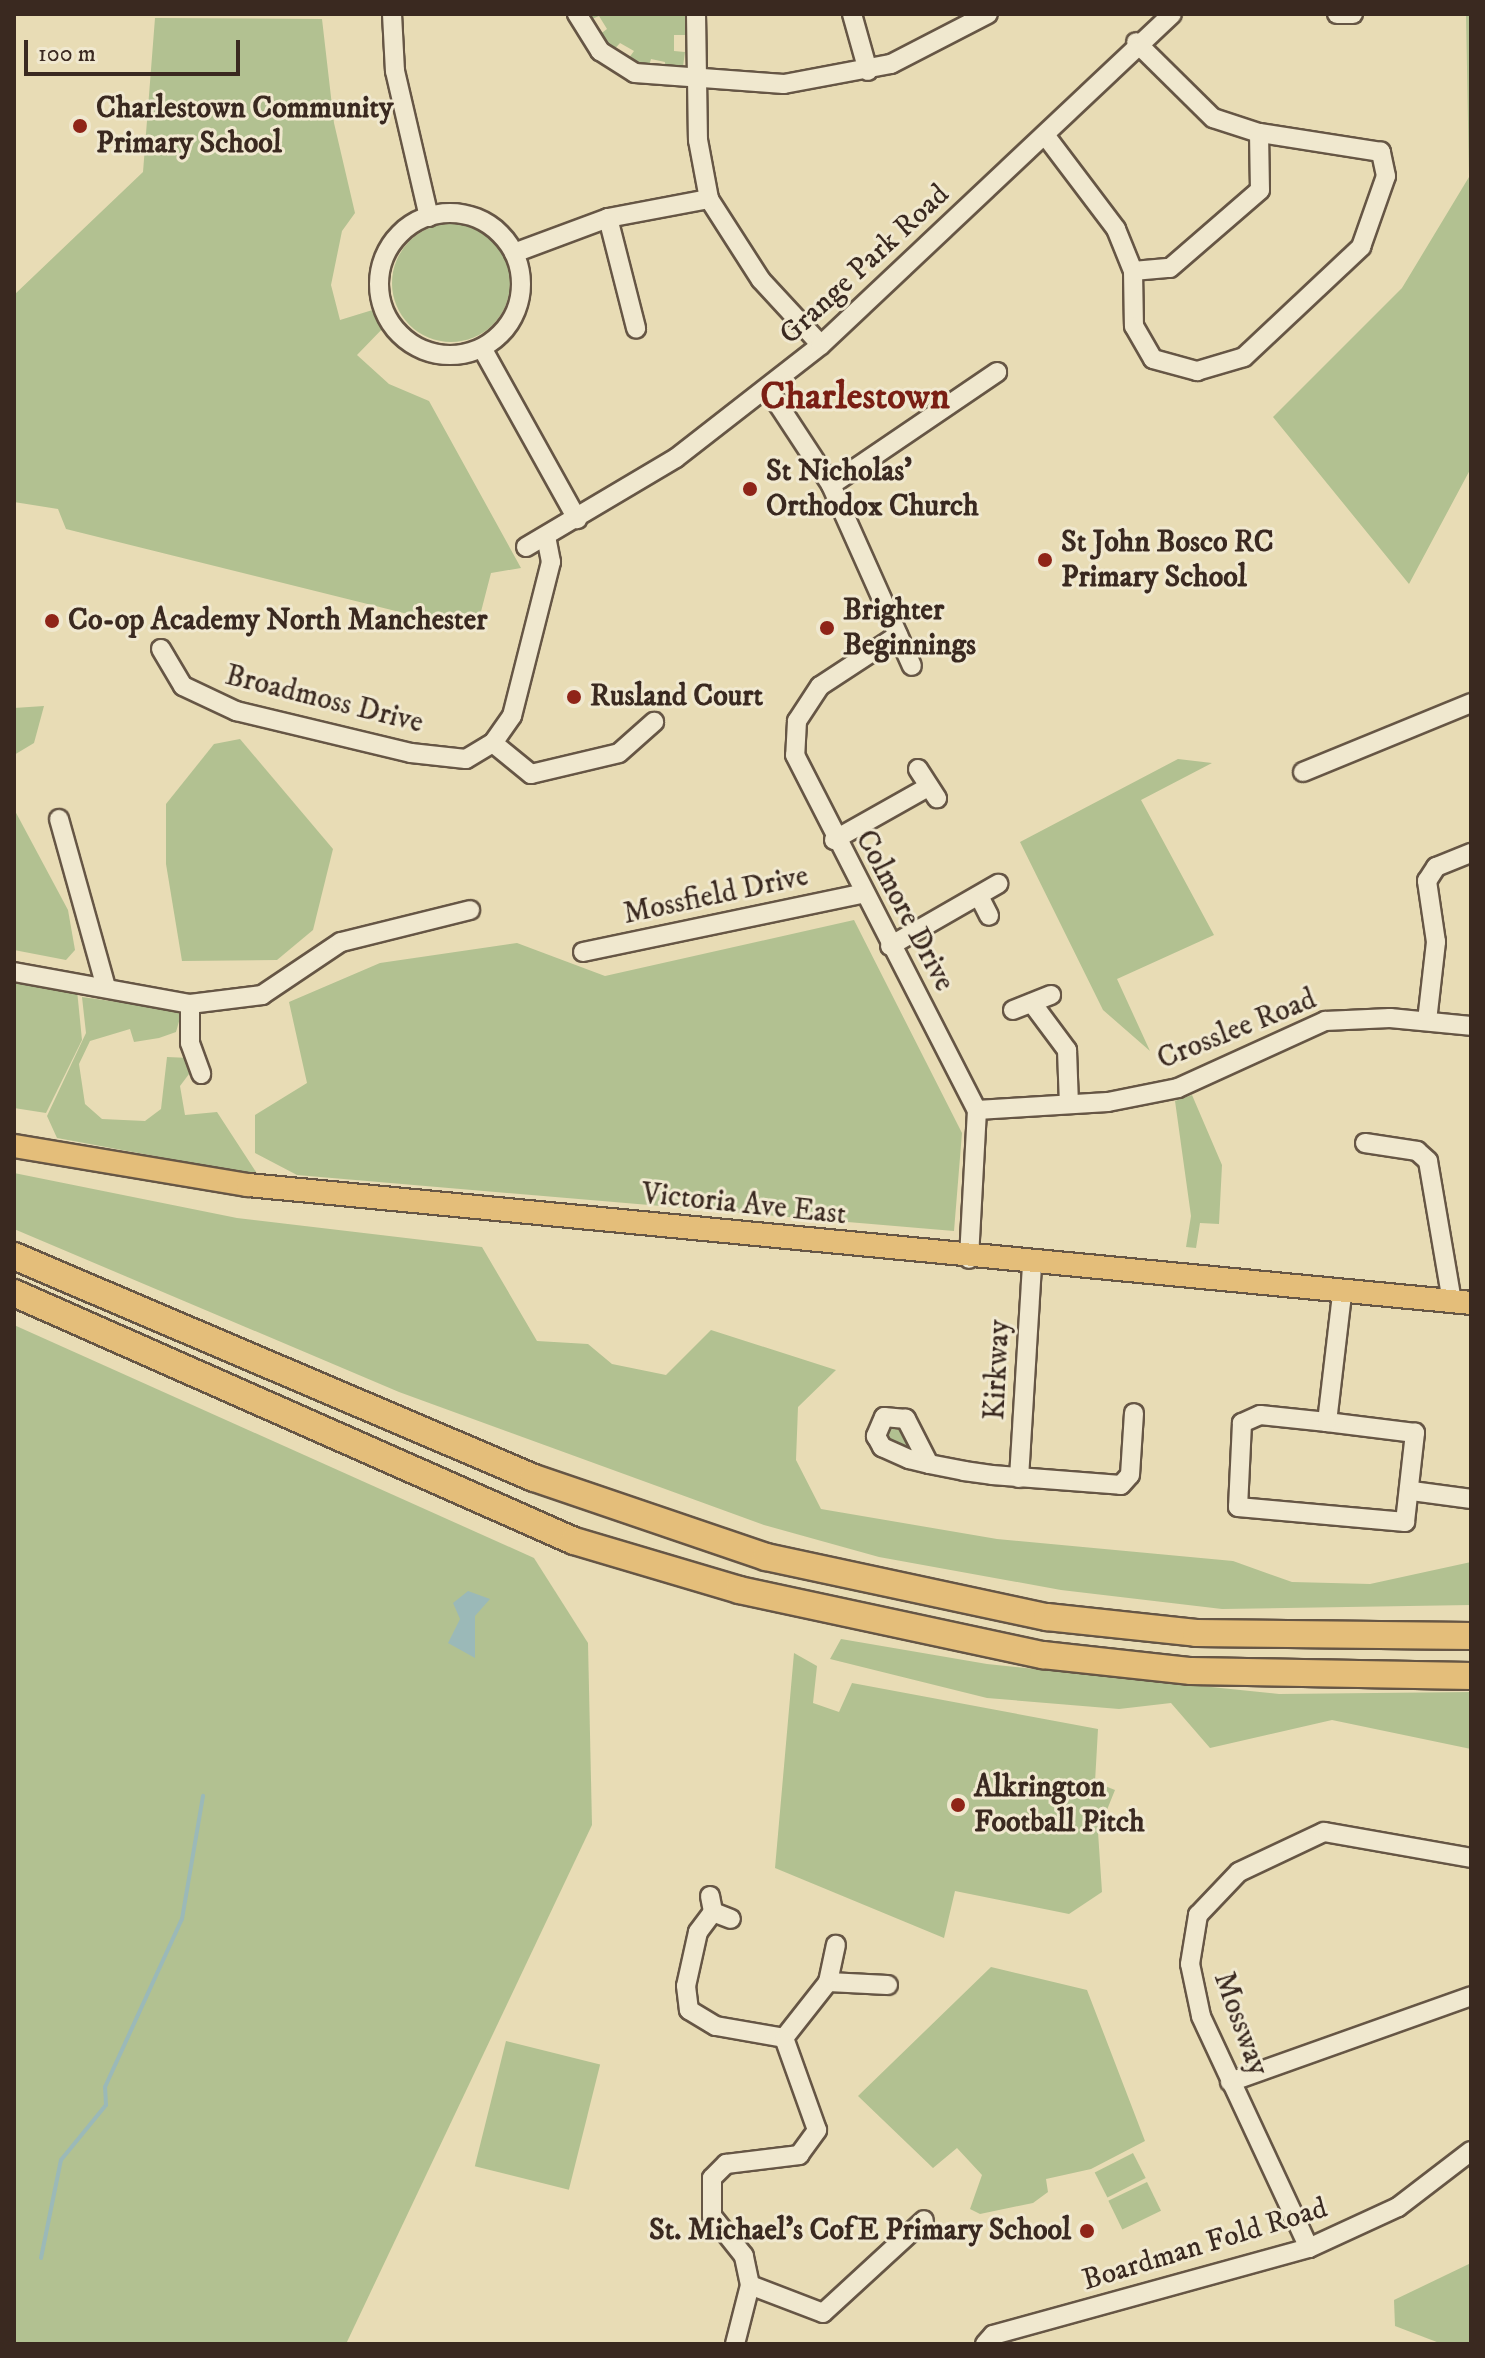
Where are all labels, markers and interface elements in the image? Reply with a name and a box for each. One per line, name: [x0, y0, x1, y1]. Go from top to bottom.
scale bar: [28, 24, 244, 74]
text: 100 m: [38, 39, 96, 69]
place label: Charlestown Community Primary School: [96, 91, 393, 162]
marker: Charlestown Community Primary School: [71, 117, 89, 135]
street label: Grange Park Road: [773, 177, 957, 353]
district label: Charlestown: [760, 375, 950, 421]
place label: St Nicholas' Orthodox Church: [766, 454, 979, 524]
marker: St Nicholas' Orthodox Church: [741, 480, 759, 498]
place label: St John Bosco RC Primary School: [1061, 525, 1274, 596]
marker: St John Bosco RC Primary School: [1036, 551, 1054, 569]
place label: Brighter Beginnings: [843, 593, 976, 664]
place label: Co-op Academy North Manchester: [68, 603, 487, 639]
marker: Co-op Academy North Manchester: [43, 612, 61, 630]
marker: Brighter Beginnings: [818, 619, 836, 637]
street label: Broadmoss Drive: [221, 658, 427, 742]
place label: Rusland Court: [590, 679, 763, 715]
marker: Rusland Court: [565, 688, 583, 706]
street label: Colmore Drive: [847, 824, 961, 998]
street label: Mossfield Drive: [620, 859, 812, 933]
street label: Crosslee Road: [1152, 982, 1322, 1078]
street label: Victoria Ave East: [640, 1176, 848, 1234]
street label: Kirkway: [977, 1319, 1019, 1421]
place label: Alkrington Football Pitch: [974, 1770, 1145, 1840]
marker: Alkrington Football Pitch: [949, 1796, 967, 1814]
street label: Mossway: [1205, 1967, 1275, 2081]
street label: Boardman Fold Road: [1078, 2191, 1332, 2299]
place label: St. Michael's CofE Primary School: [649, 2213, 1071, 2249]
marker: St. Michael's CofE Primary School: [1078, 2222, 1096, 2240]

